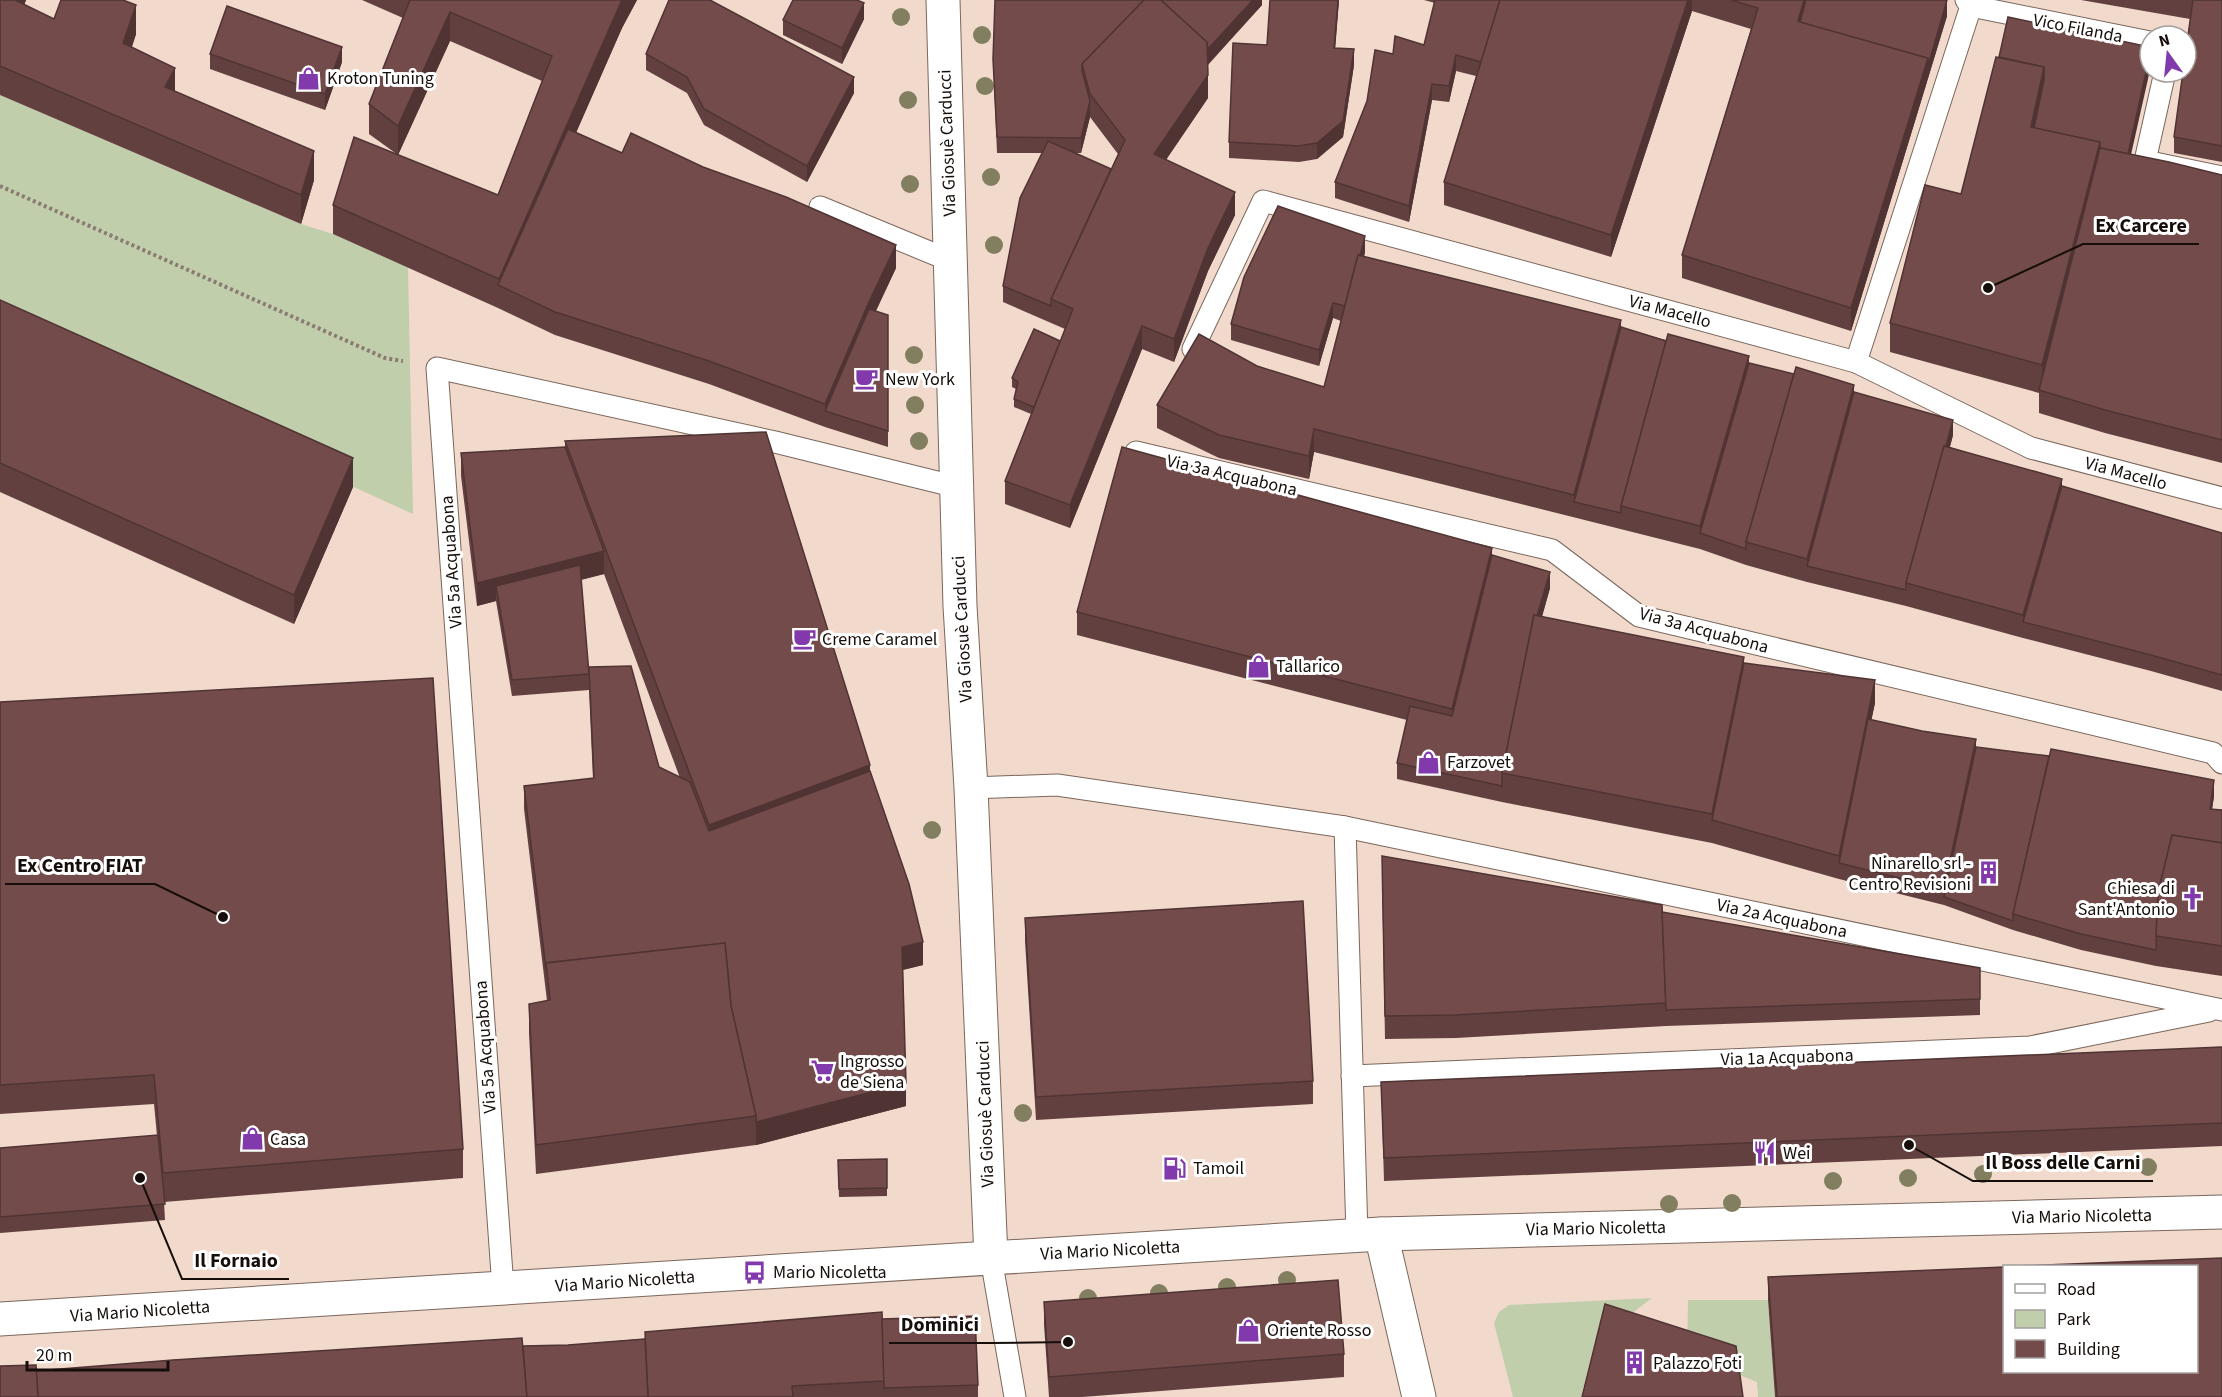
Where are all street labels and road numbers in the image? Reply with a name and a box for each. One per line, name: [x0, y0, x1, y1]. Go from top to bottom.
street label: Vico Filanda: [2031, 8, 2125, 49]
street label: Via Giosuè Carducci: [932, 69, 963, 217]
street label: Via Macello: [1626, 289, 1714, 334]
street label: Via 3a Acquabona: [1164, 448, 1300, 503]
street label: Via Macello: [2082, 451, 2170, 496]
street label: Via 5a Acquabona: [434, 495, 469, 629]
street label: Via Giosuè Carducci: [946, 555, 979, 703]
street label: Via 3a Acquabona: [1636, 601, 1771, 660]
street label: Via 2a Acquabona: [1714, 892, 1850, 945]
street label: Via 5a Acquabona: [468, 980, 503, 1114]
street label: Via Giosuè Carducci: [970, 1040, 1001, 1188]
street label: Via 1a Acquabona: [1720, 1043, 1854, 1072]
street label: Via Mario Nicoletta: [2012, 1203, 2152, 1230]
street label: Via Mario Nicoletta: [1526, 1215, 1666, 1242]
street label: Via Mario Nicoletta: [1039, 1234, 1181, 1267]
street label: Via Mario Nicoletta: [554, 1264, 696, 1299]
street label: Via Mario Nicoletta: [69, 1294, 211, 1329]

